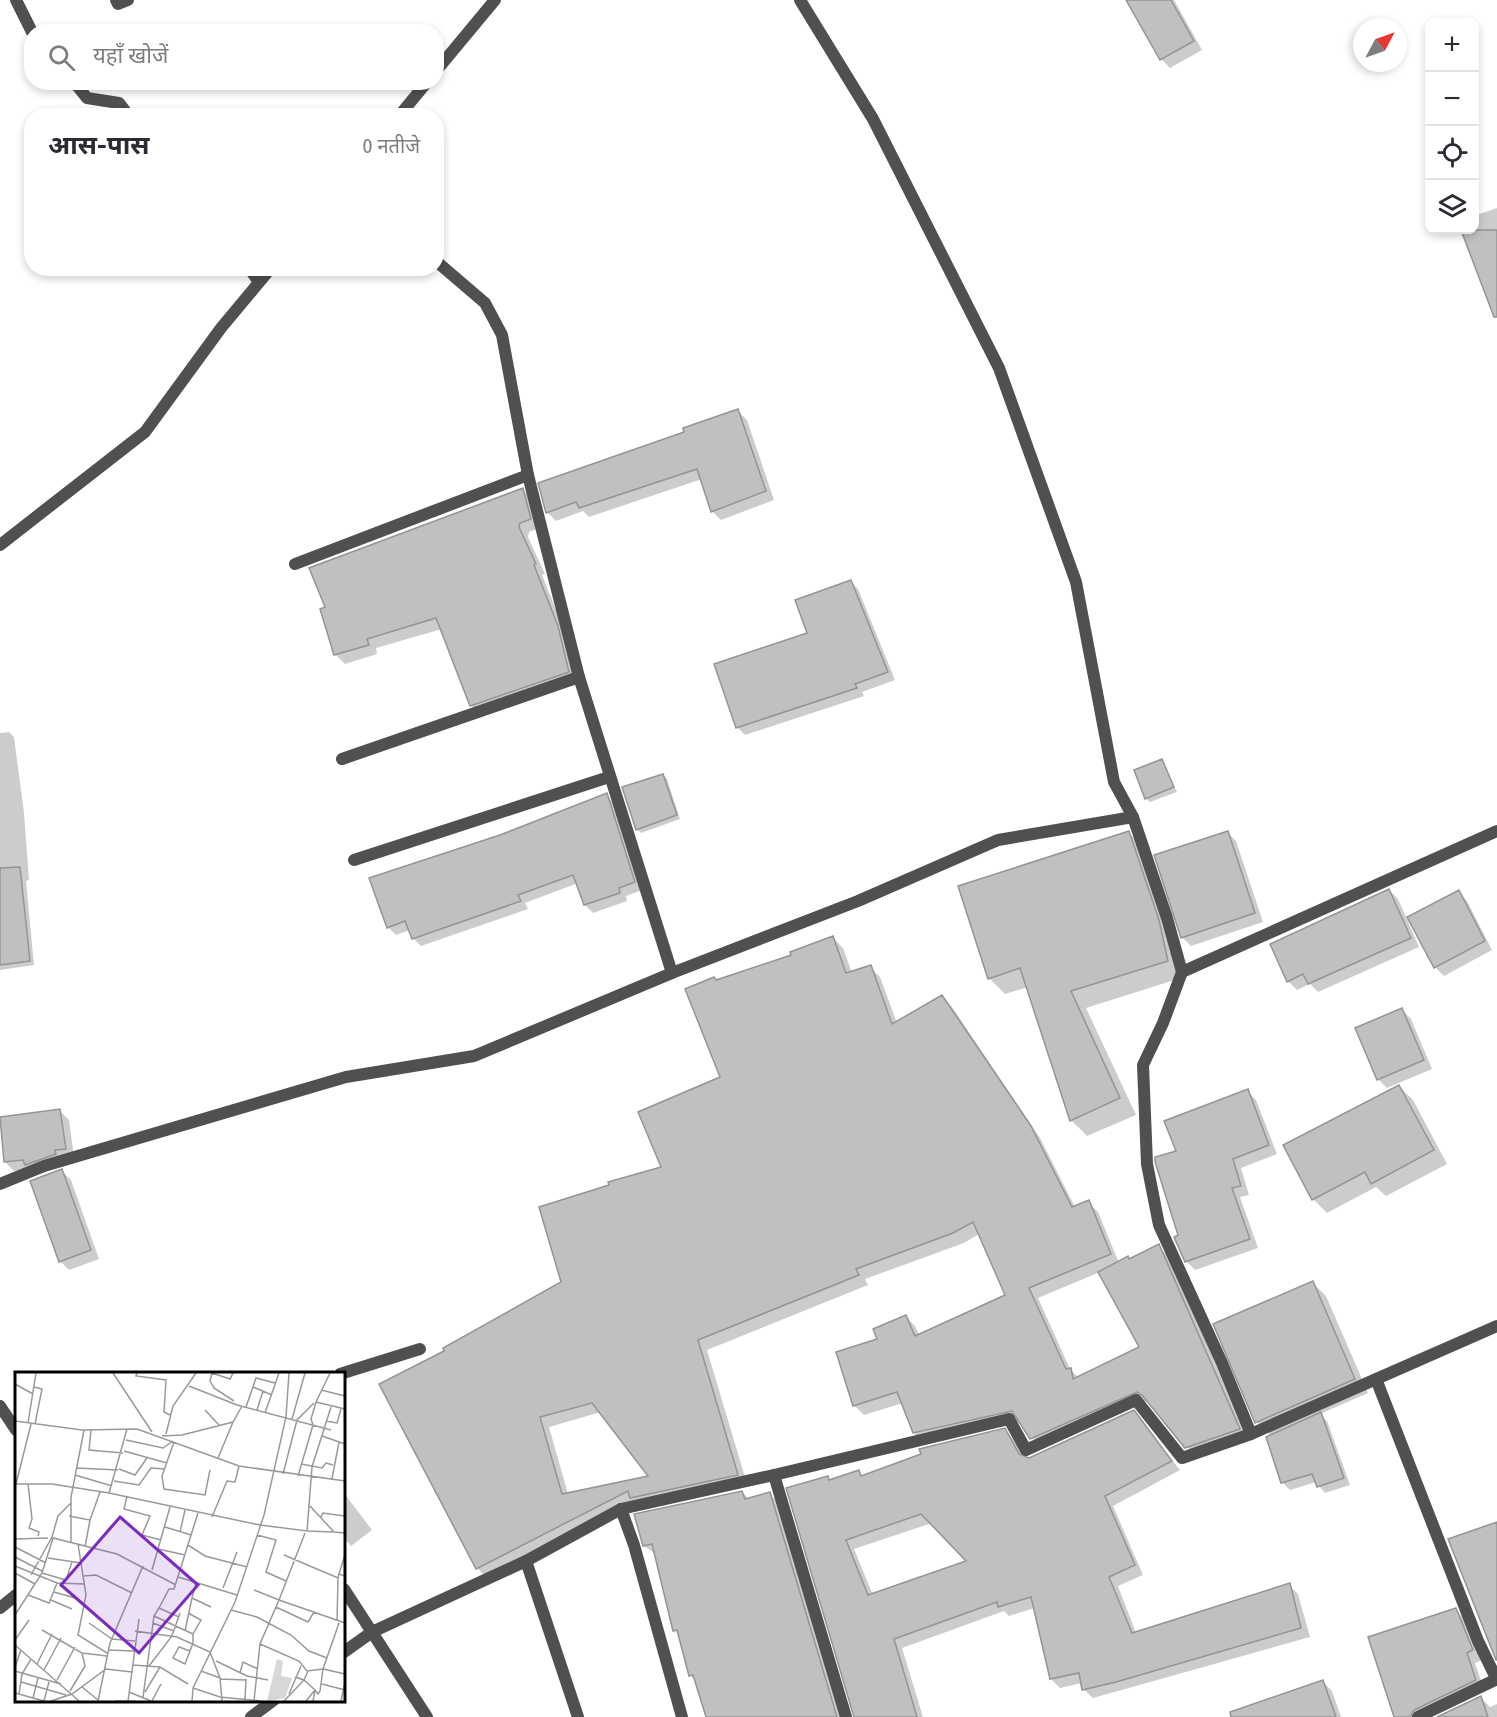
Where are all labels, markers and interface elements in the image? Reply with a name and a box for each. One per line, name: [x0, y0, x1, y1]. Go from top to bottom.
north arrow: [1353, 18, 1407, 72]
map controls: [1425, 18, 1479, 234]
button: +: [1425, 18, 1479, 72]
search box: [24, 24, 444, 90]
icon: search: [45, 41, 78, 74]
text: यहाँ खोजें: [93, 42, 168, 69]
button: −: [1425, 72, 1479, 126]
button: locate: [1425, 126, 1479, 180]
text: आस-पास: [48, 130, 150, 161]
text: 0 नतीजे: [362, 134, 420, 158]
button: layers: [1425, 180, 1479, 234]
inset map: [15, 1372, 345, 1702]

